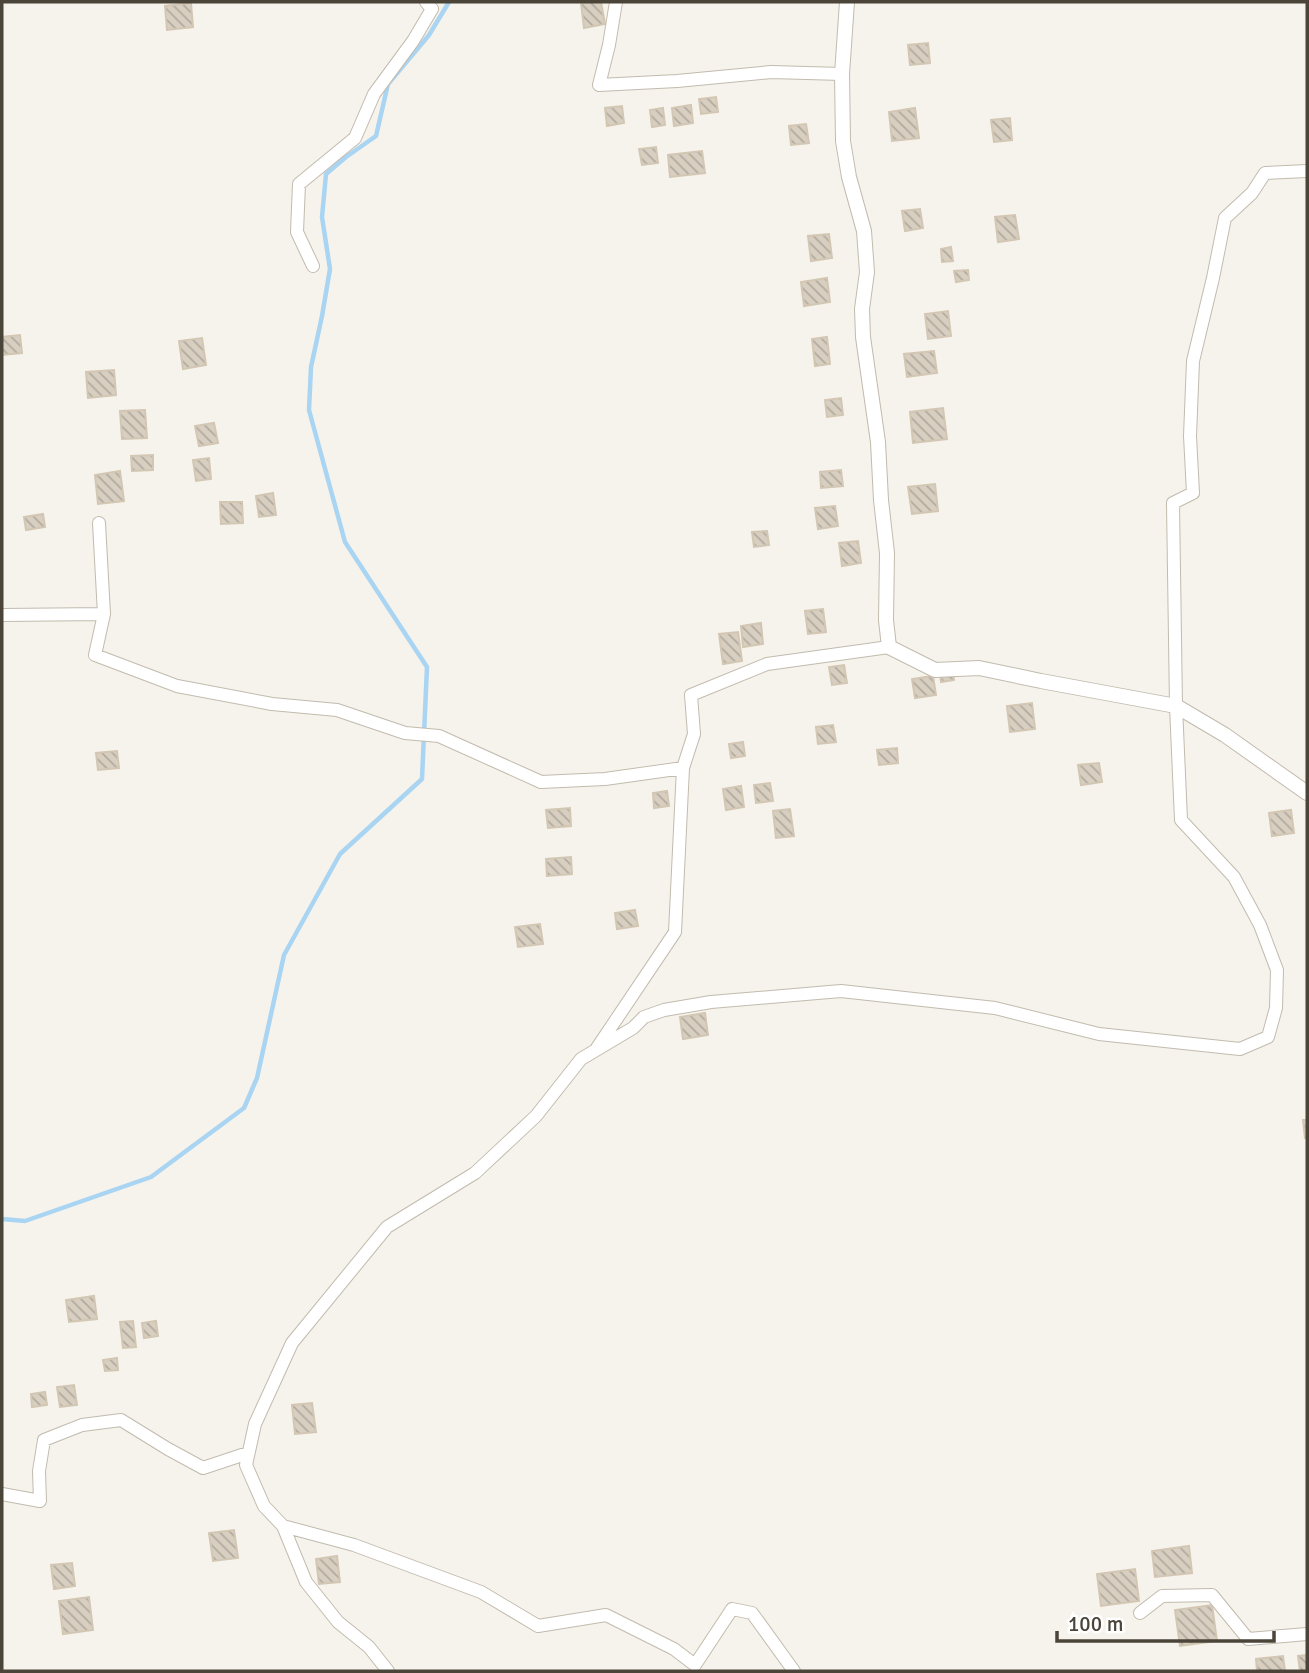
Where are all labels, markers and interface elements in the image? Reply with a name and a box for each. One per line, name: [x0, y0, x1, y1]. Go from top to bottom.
scale bar: [1057, 1600, 1274, 1644]
text: 100 m: [1068, 1611, 1123, 1637]

